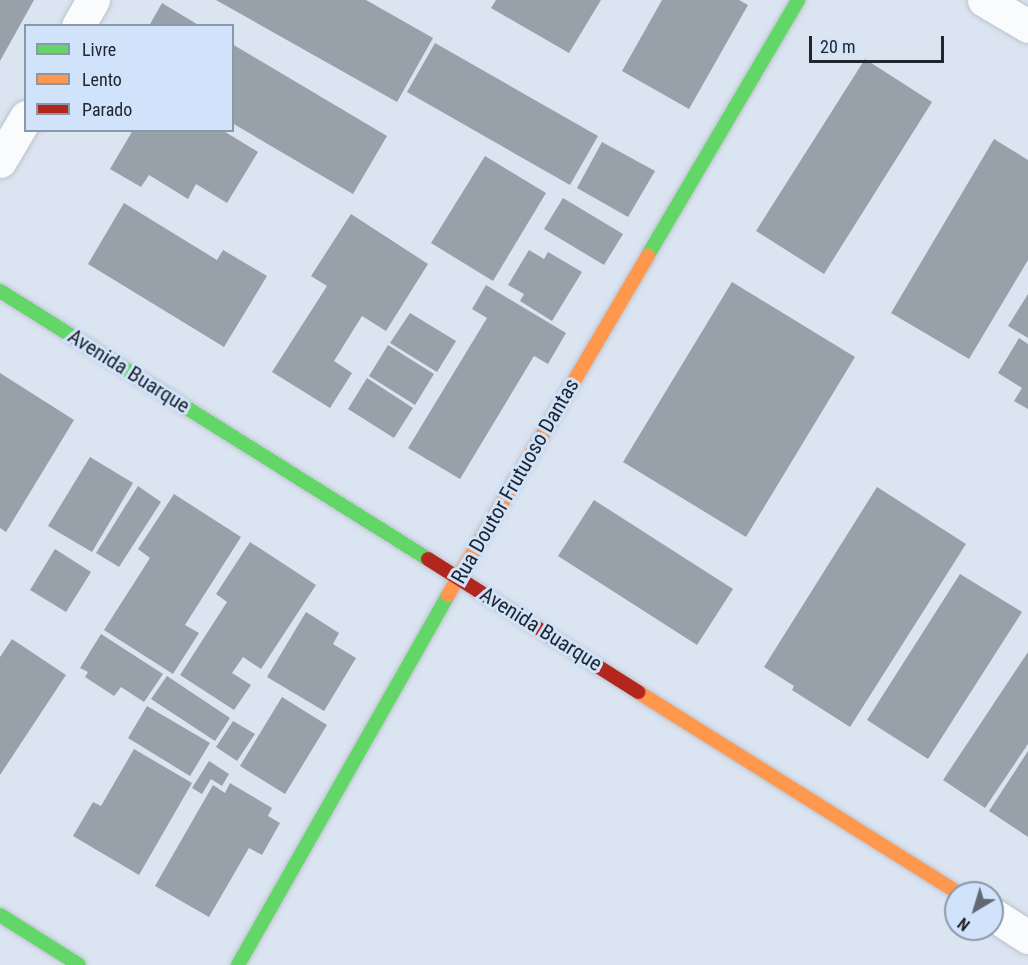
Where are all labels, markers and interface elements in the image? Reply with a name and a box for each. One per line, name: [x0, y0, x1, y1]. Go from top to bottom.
legend: [24, 24, 234, 132]
scale bar: [812, 24, 947, 62]
text: 20 m: [820, 36, 855, 57]
text: Livre: [82, 39, 116, 60]
text: Lento: [82, 69, 122, 90]
text: Parado: [82, 99, 132, 120]
street label: Avenida Buarque: [63, 323, 195, 419]
street label: Rua Doutor Frutuoso Dantas: [446, 374, 584, 588]
street label: Avenida Buarque: [475, 581, 607, 677]
north arrow: [944, 881, 1004, 941]
text: N: [954, 914, 974, 935]

